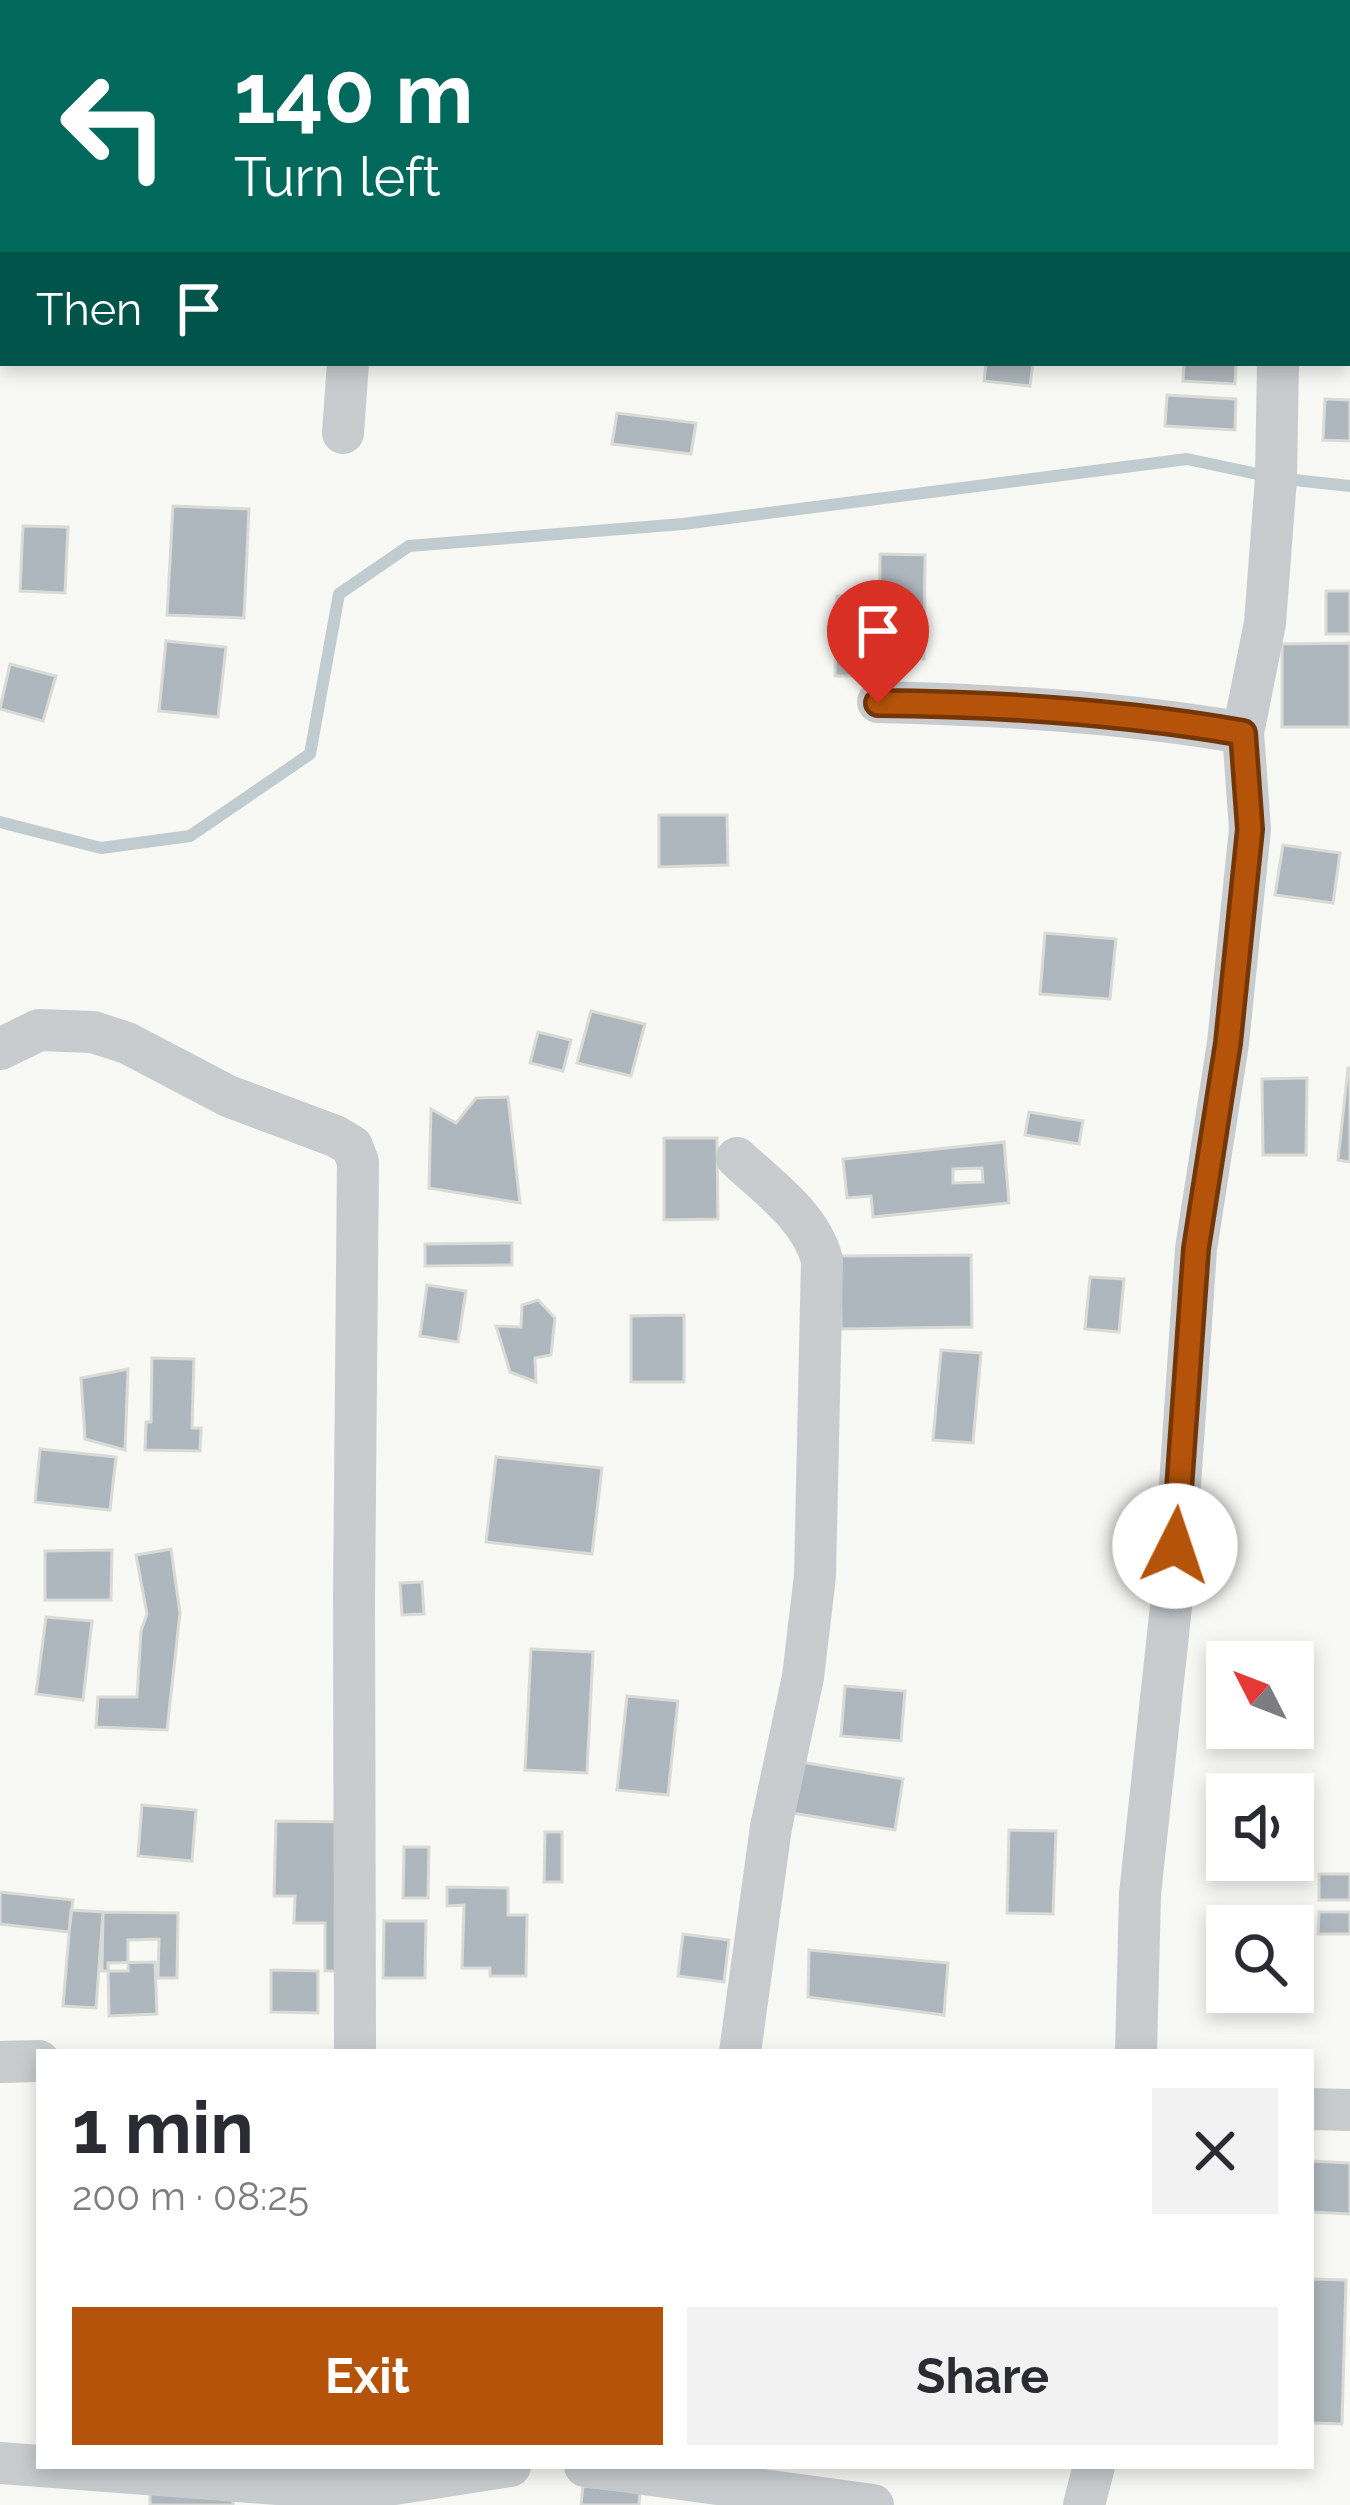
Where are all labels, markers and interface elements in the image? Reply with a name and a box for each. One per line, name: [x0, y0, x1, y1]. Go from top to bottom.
text: 140 m: [234, 44, 473, 143]
icon: left: [36, 48, 192, 204]
text: Turn left: [234, 145, 441, 209]
icon: arrive: [166, 276, 232, 342]
text: Then: [36, 283, 142, 336]
pin: [827, 580, 929, 703]
icon: arrive: [845, 598, 911, 664]
position arrow: [1112, 1483, 1238, 1609]
north arrow: [1206, 1641, 1314, 1749]
map controls: [1206, 1641, 1314, 2013]
button: sound: [1206, 1773, 1314, 1881]
button: search: [1206, 1905, 1314, 2013]
text: 1 min: [72, 2085, 254, 2170]
button: close: [1152, 2088, 1278, 2214]
text: 200 m · 08:25: [72, 2173, 309, 2219]
button: Exit: [72, 2307, 663, 2445]
button: Share: [687, 2307, 1278, 2445]

